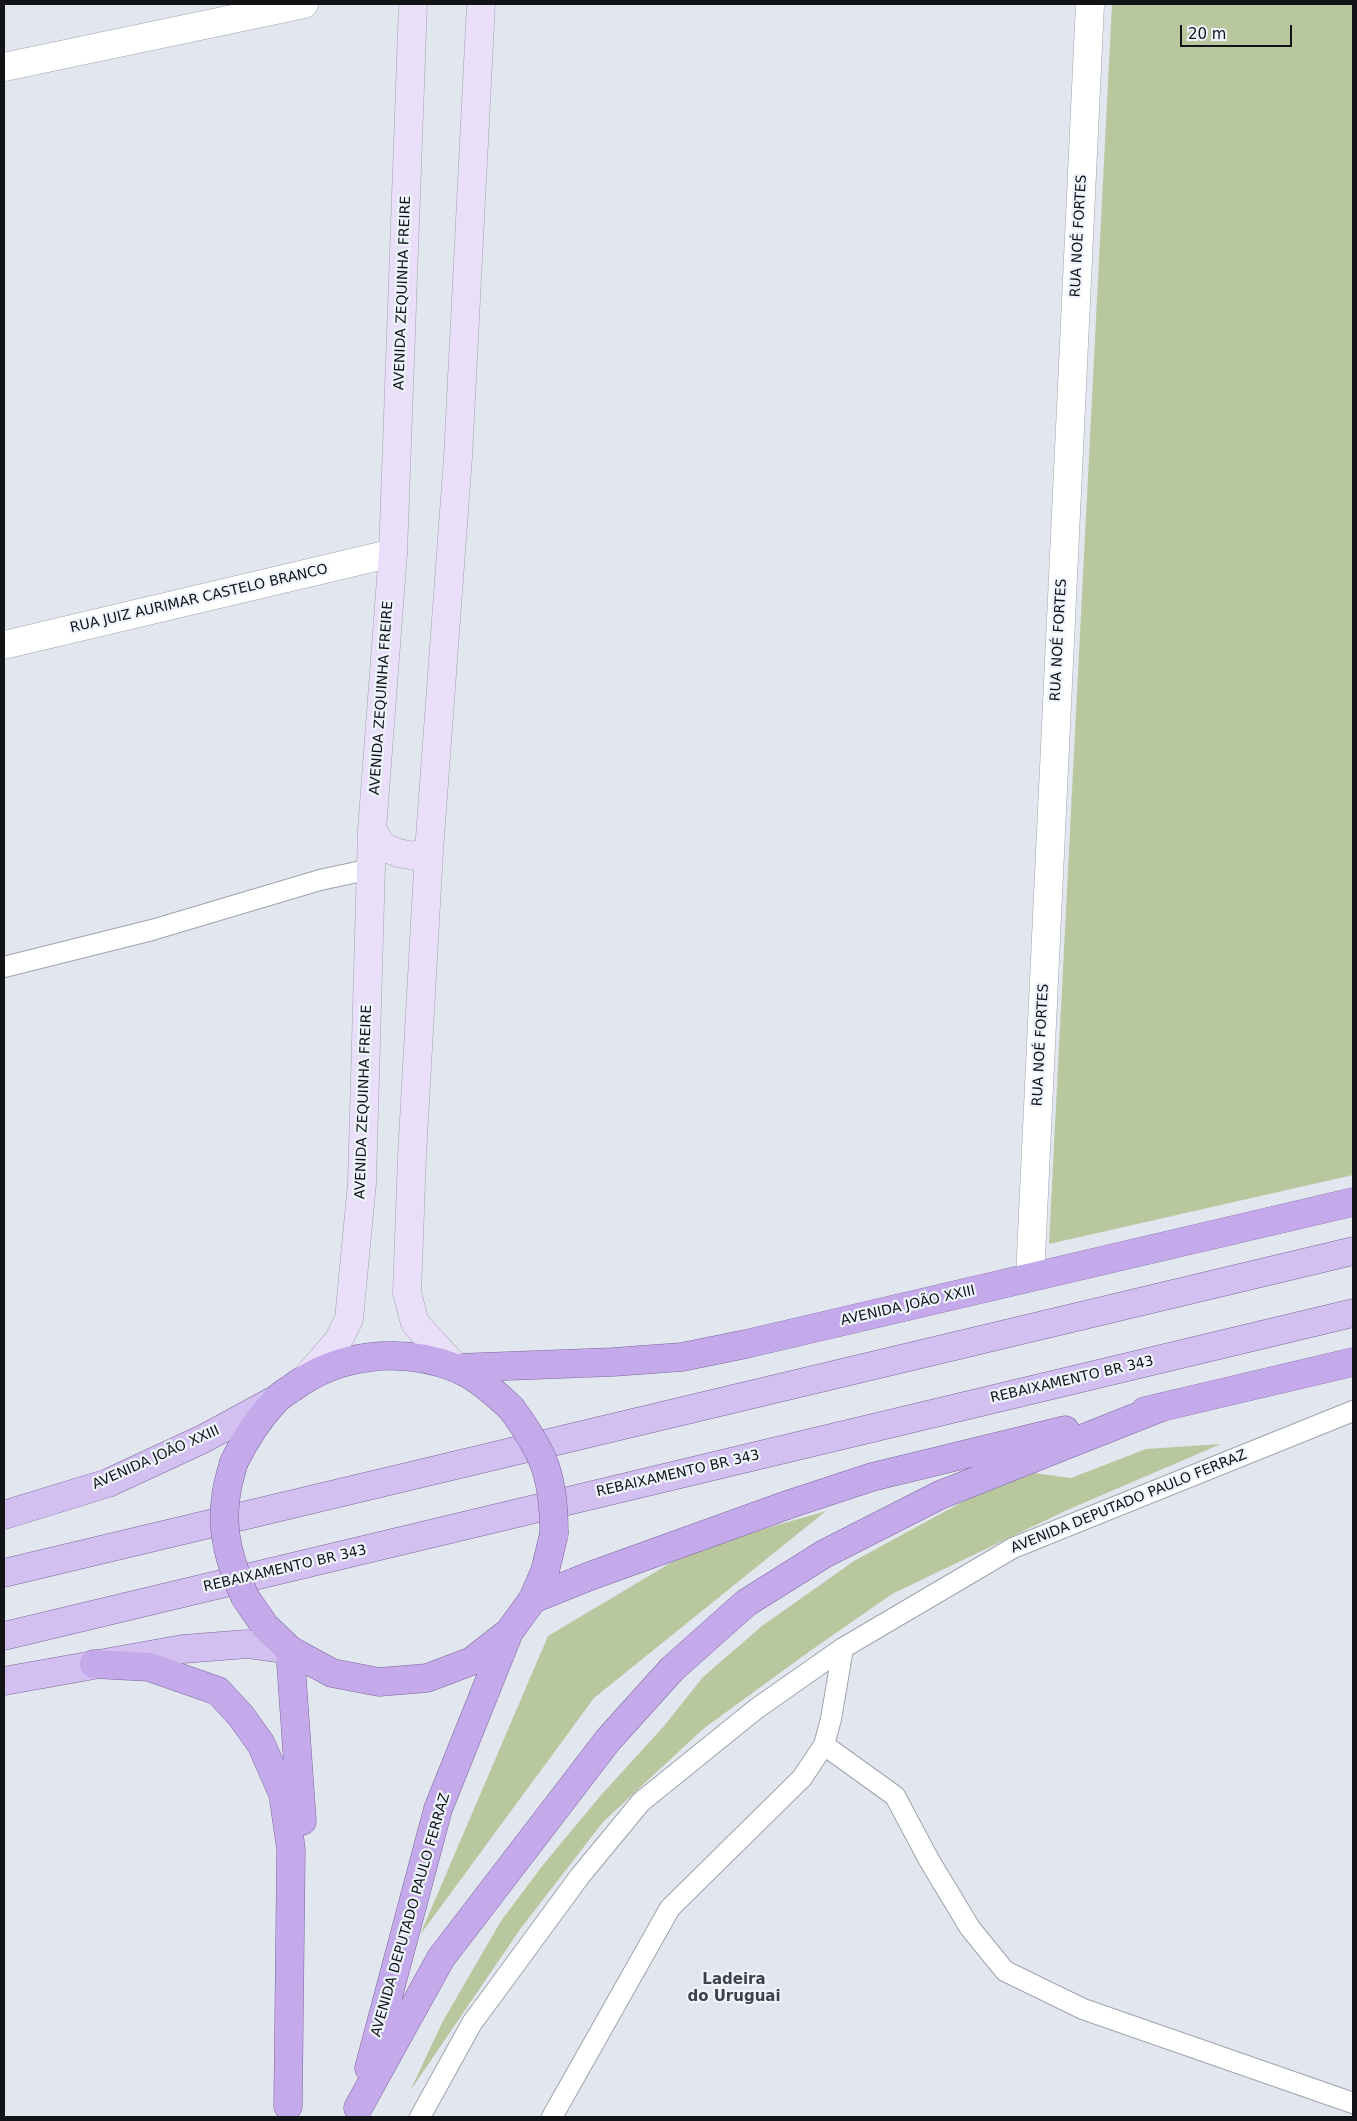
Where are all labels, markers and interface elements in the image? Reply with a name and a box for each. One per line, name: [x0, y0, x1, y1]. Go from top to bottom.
scale bar: [1182, 15, 1294, 47]
text: 20 m: [1188, 25, 1226, 43]
street label: RUA NOÉ FORTES: [1067, 174, 1091, 298]
street label: AVENIDA ZEQUINHA FREIRE: [391, 196, 415, 390]
street label: RUA JUIZ AURIMAR CASTELO BRANCO: [68, 561, 330, 637]
street label: RUA NOÉ FORTES: [1047, 578, 1071, 702]
street label: AVENIDA ZEQUINHA FREIRE: [367, 600, 397, 796]
street label: RUA NOÉ FORTES: [1029, 983, 1053, 1107]
street label: AVENIDA ZEQUINHA FREIRE: [352, 1005, 376, 1199]
street label: AVENIDA JOÃO XXIII: [839, 1282, 977, 1330]
street label: REBAIXAMENTO BR 343: [989, 1353, 1155, 1407]
street label: AVENIDA JOÃO XXIII: [90, 1422, 222, 1494]
street label: REBAIXAMENTO BR 343: [595, 1447, 761, 1501]
street label: AVENIDA DEPUTADO PAULO FERRAZ: [1009, 1447, 1249, 1557]
street label: REBAIXAMENTO BR 343: [202, 1542, 368, 1596]
street label: AVENIDA DEPUTADO PAULO FERRAZ: [368, 1791, 454, 2039]
district label: Ladeira do Uruguai: [687, 1971, 781, 2006]

